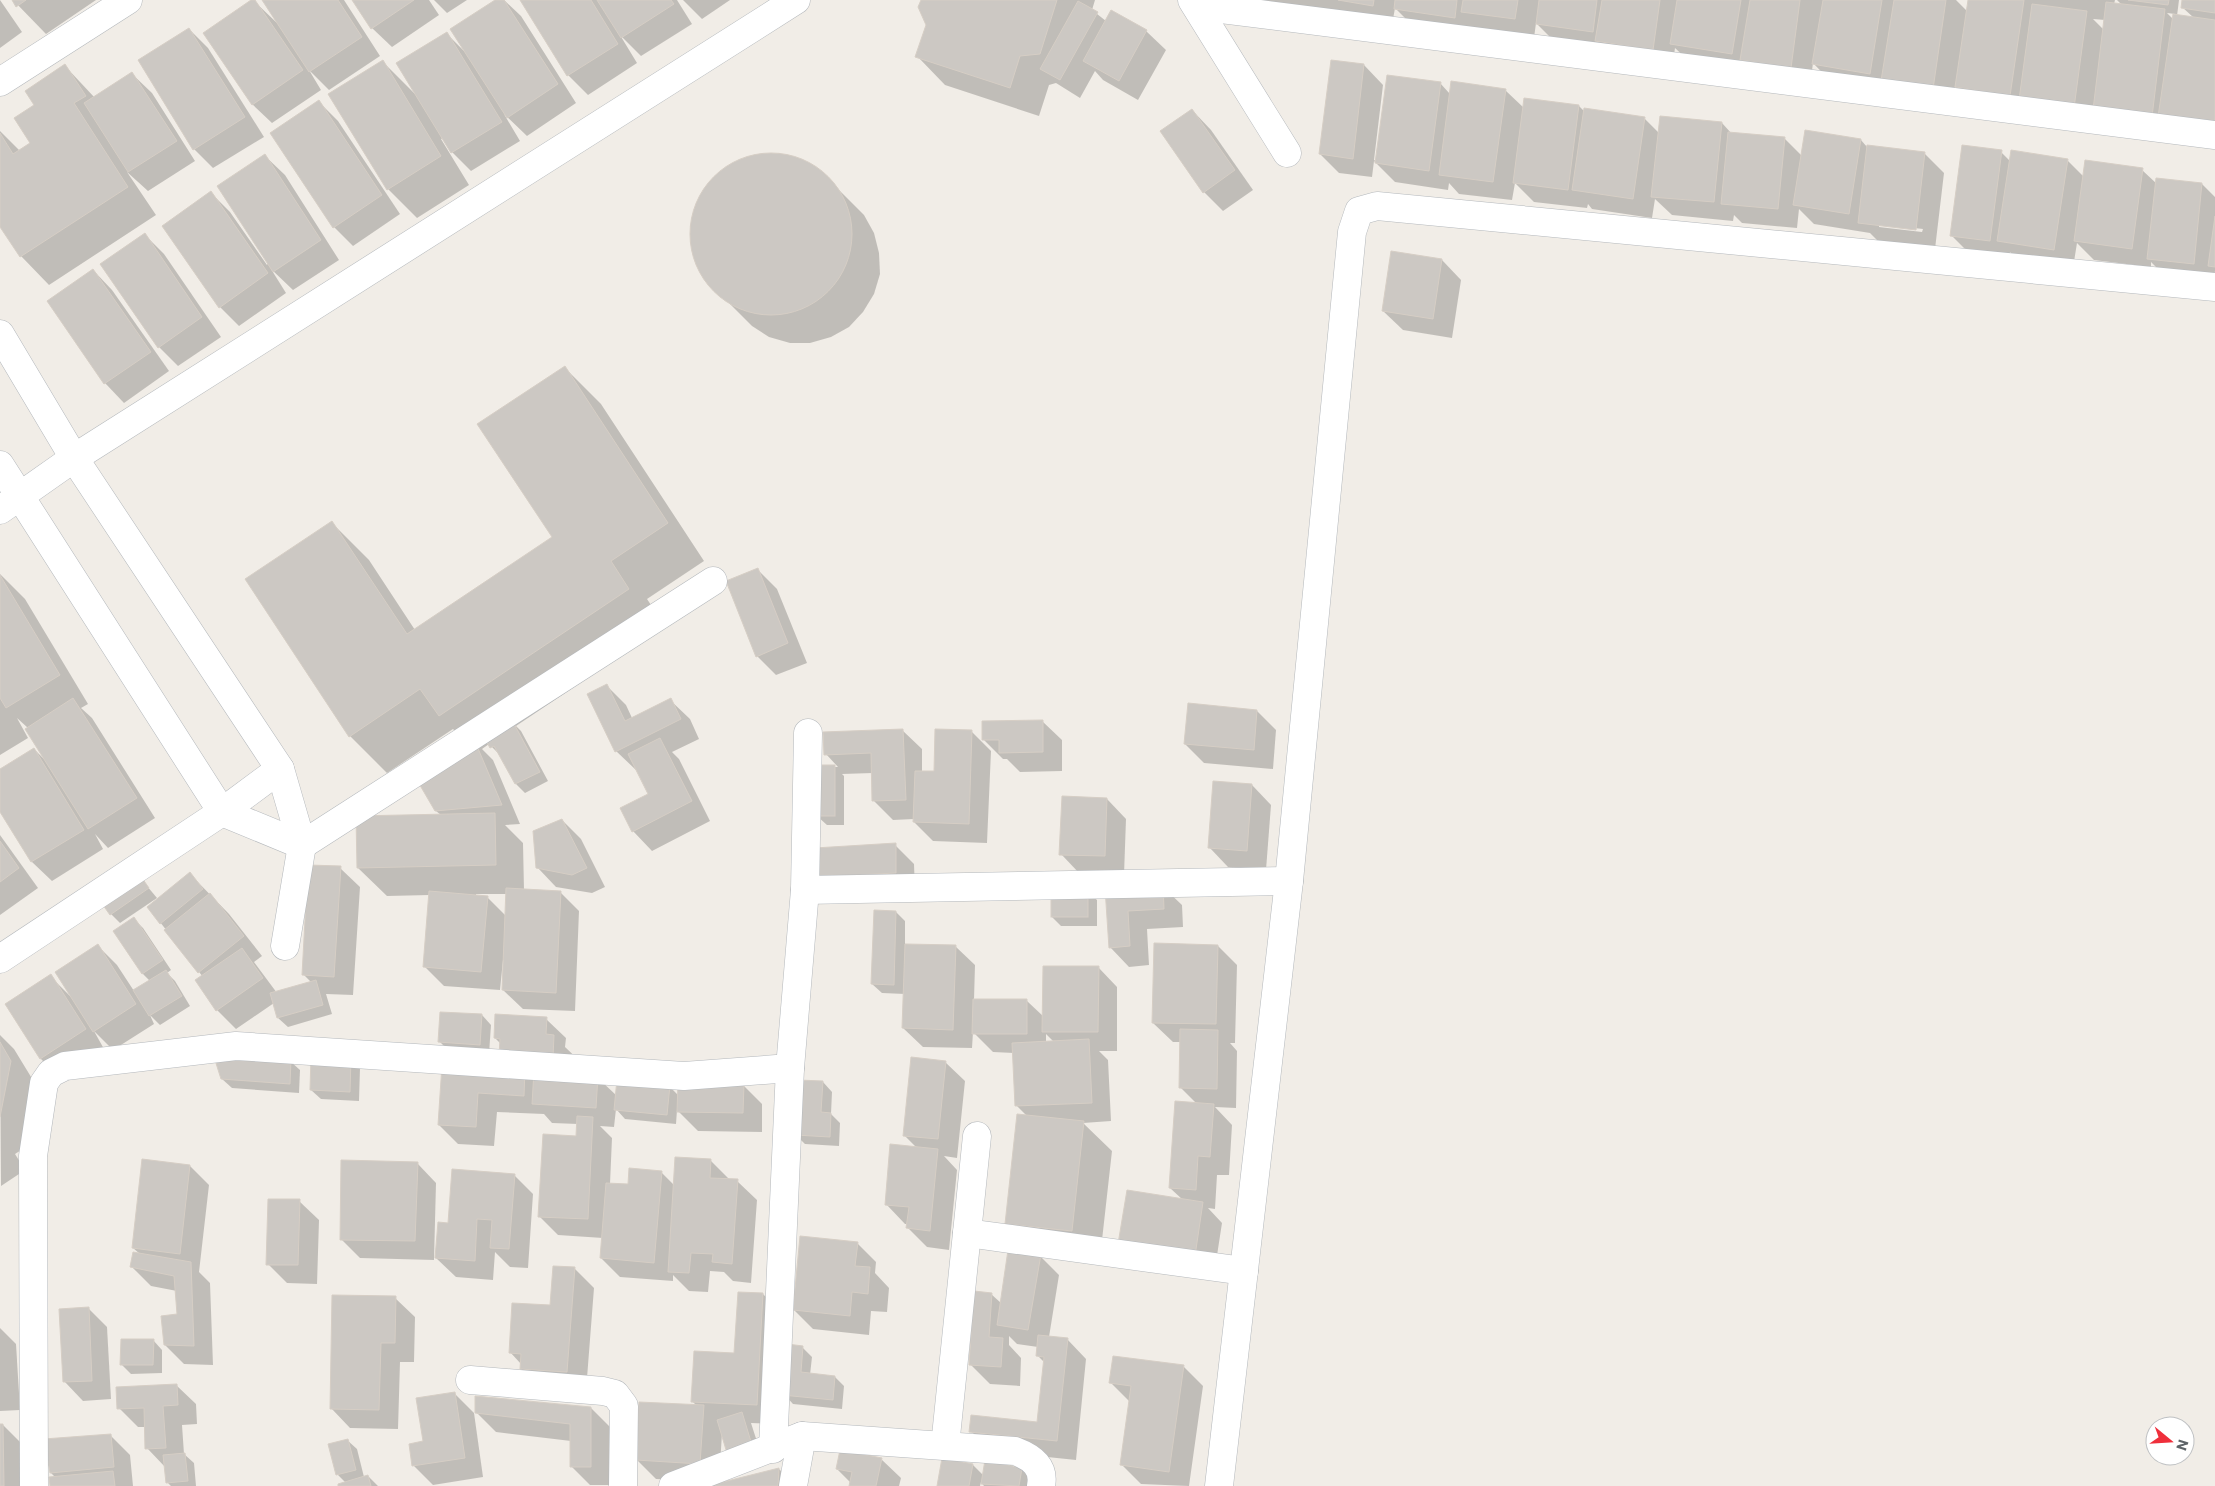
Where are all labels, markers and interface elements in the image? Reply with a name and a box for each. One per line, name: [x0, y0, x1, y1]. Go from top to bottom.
north arrow: [2145, 1416, 2195, 1466]
text: N: [2173, 1438, 2193, 1453]

